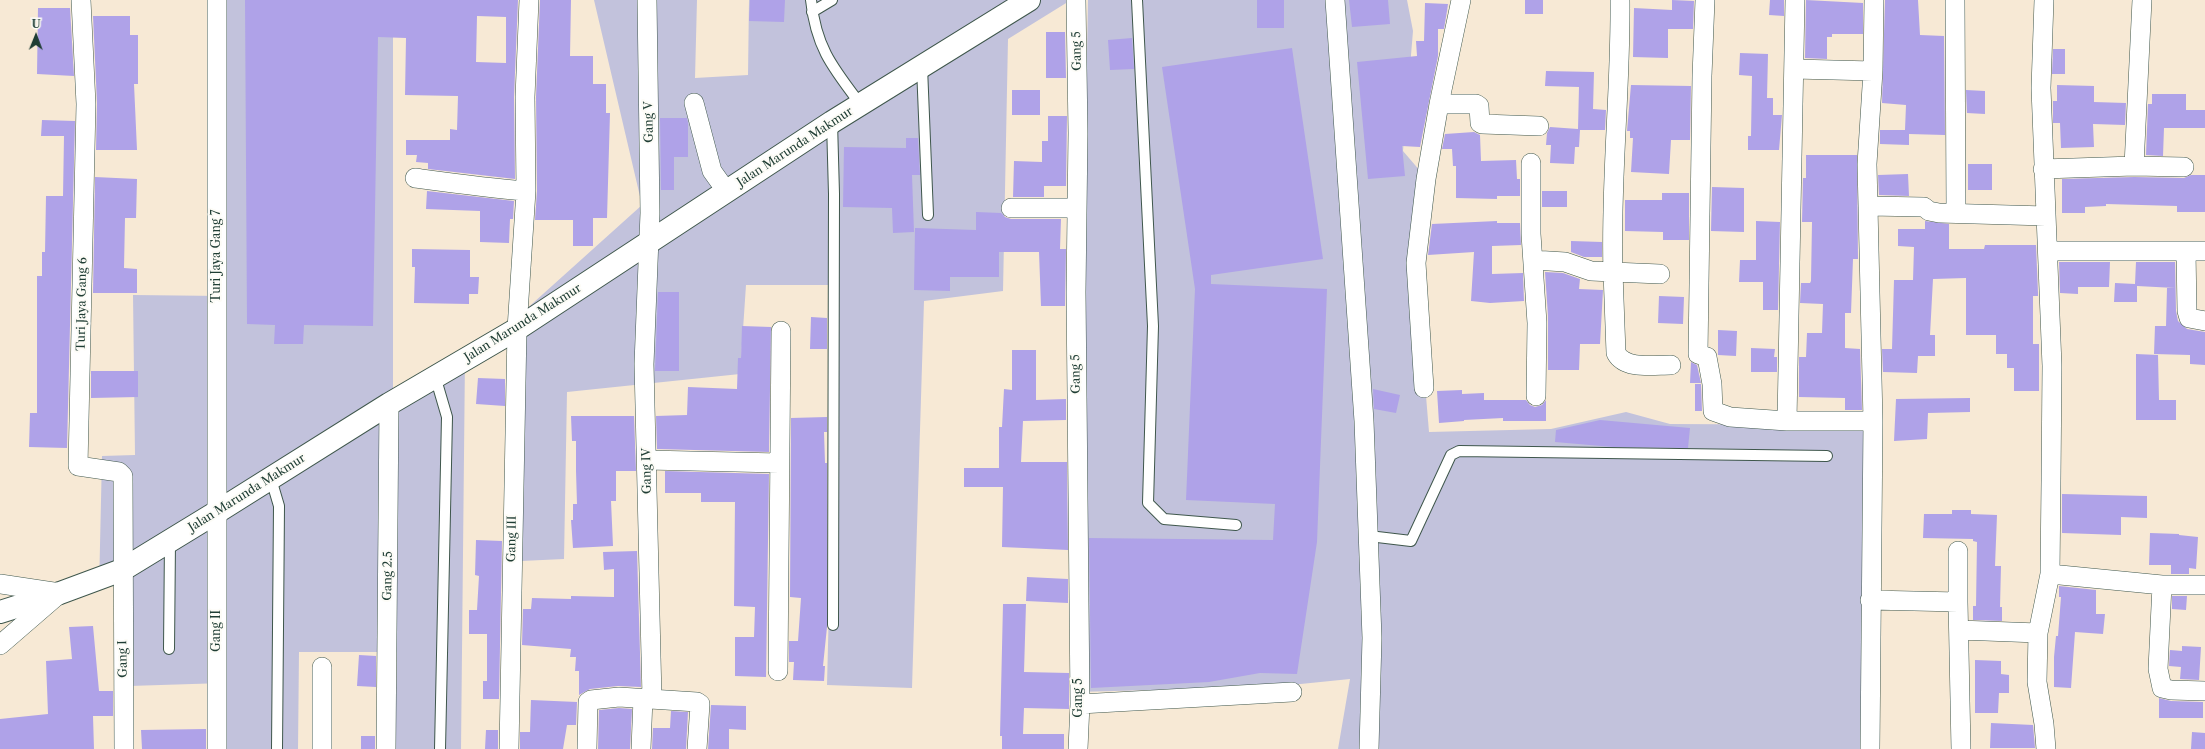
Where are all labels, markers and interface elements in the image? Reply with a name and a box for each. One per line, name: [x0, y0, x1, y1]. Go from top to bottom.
north arrow: [16, 16, 56, 56]
text: U: [32, 17, 41, 31]
street label: Gang 5: [1069, 31, 1085, 71]
street label: Gang V: [641, 101, 657, 143]
street label: Jalan Marunda Makmur: [734, 104, 856, 190]
street label: Turi Jaya Gang 7: [210, 210, 224, 302]
street label: Turi Jaya Gang 6: [74, 257, 90, 351]
street label: Jalan Marunda Makmur: [462, 281, 584, 365]
street label: Gang 5: [1068, 354, 1084, 394]
street label: Gang IV: [639, 448, 655, 494]
street label: Jalan Marunda Makmur: [186, 451, 308, 535]
street label: Gang III: [504, 516, 520, 562]
street label: Gang 2.5: [380, 551, 396, 601]
street label: Gang II: [210, 610, 224, 652]
street label: Gang I: [115, 640, 131, 678]
street label: Gang 5: [1072, 678, 1086, 718]

